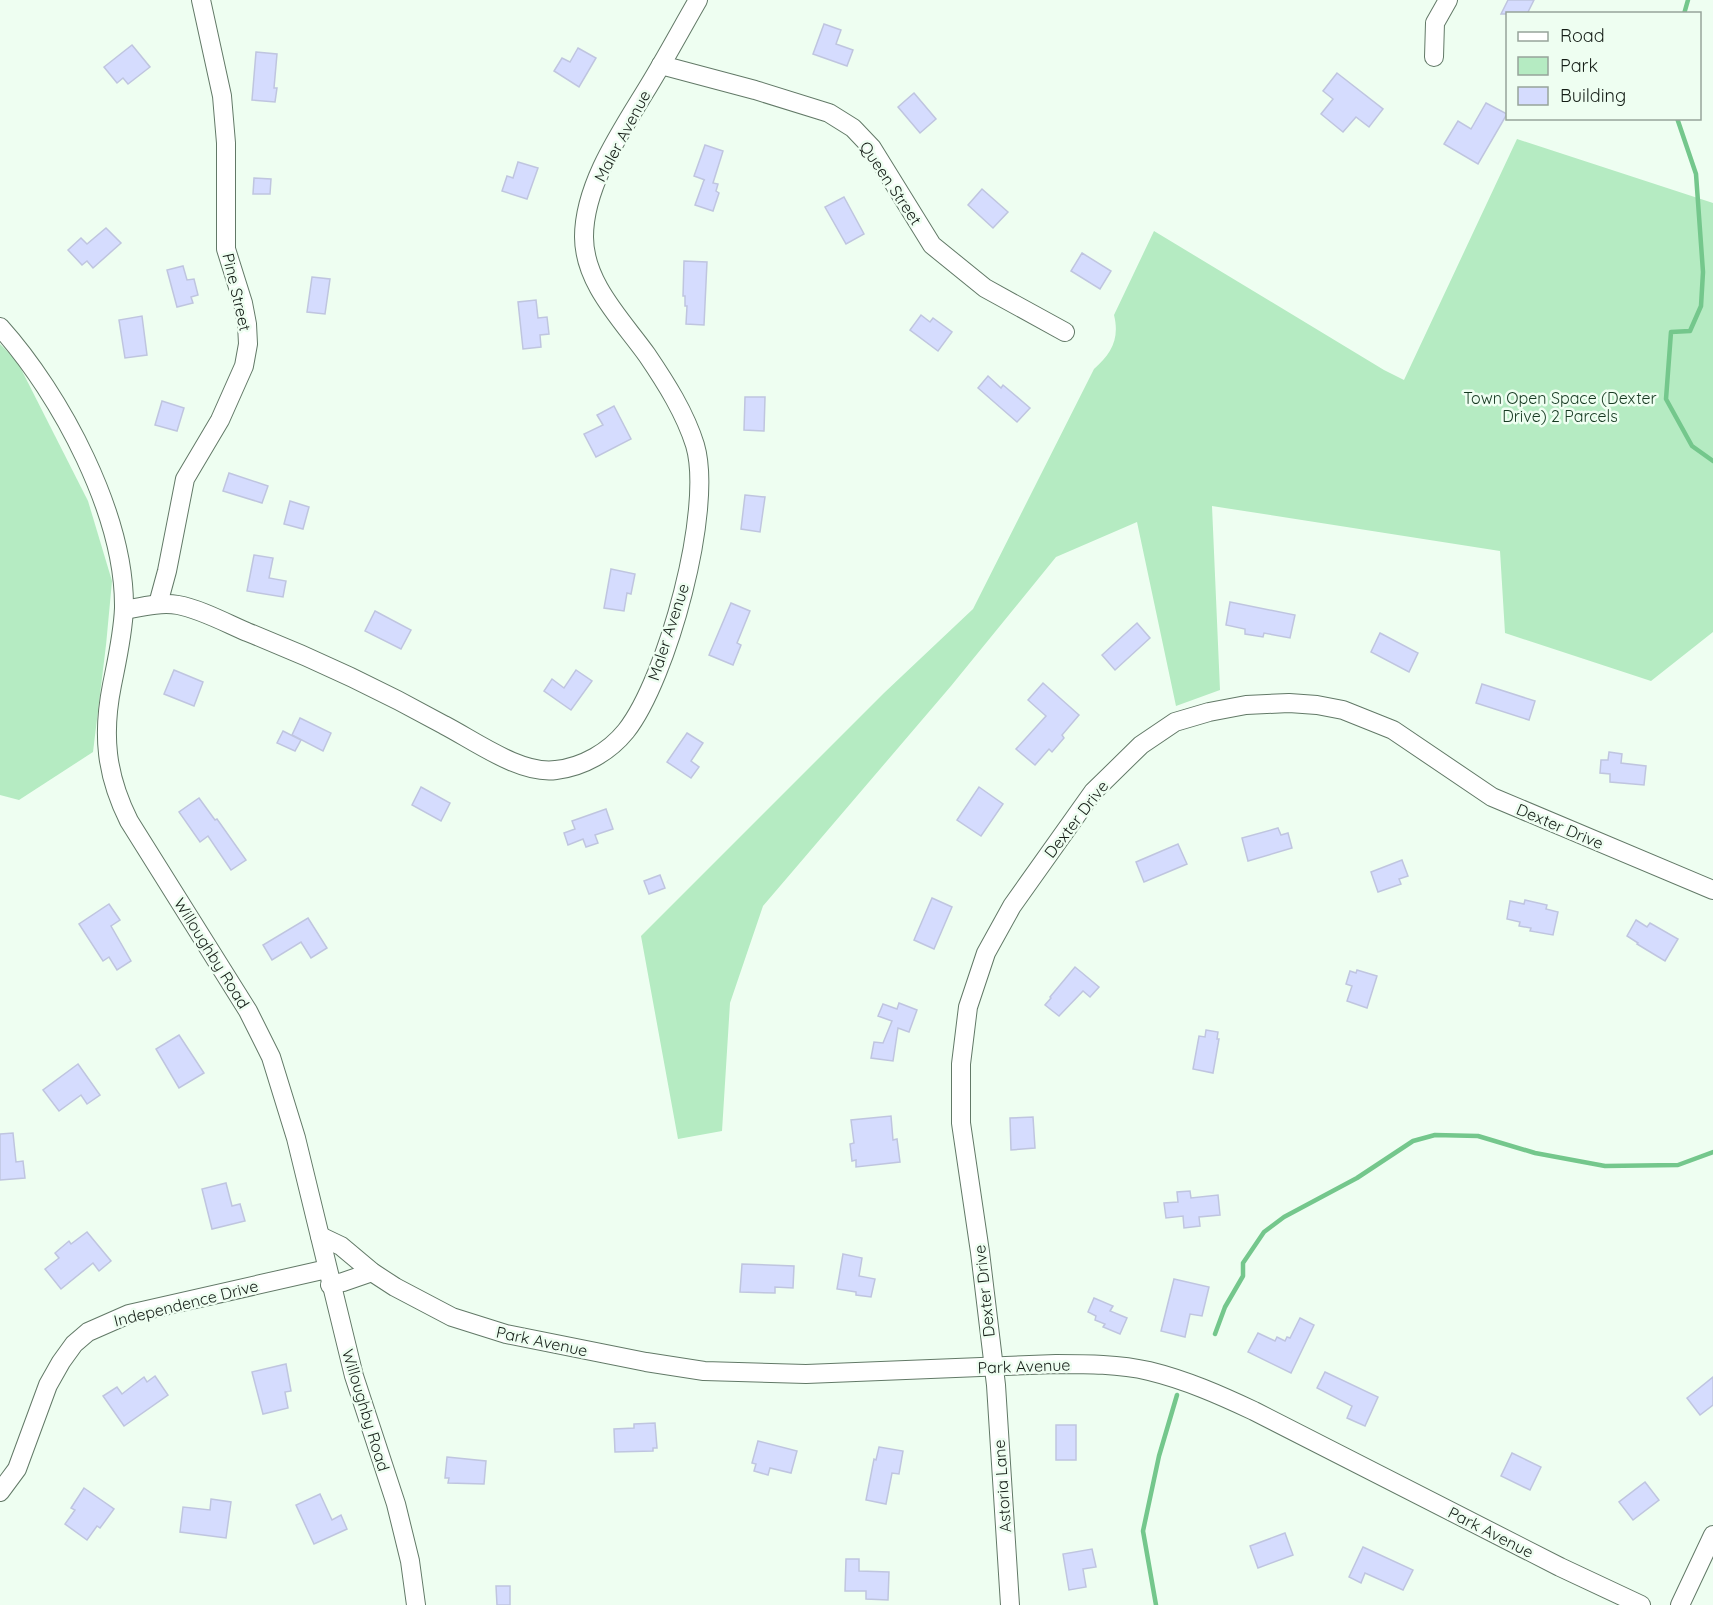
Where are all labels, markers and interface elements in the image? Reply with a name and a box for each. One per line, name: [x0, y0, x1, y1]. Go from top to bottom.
legend: [1506, 12, 1701, 120]
text: Road: [1560, 24, 1605, 47]
text: Park: [1560, 54, 1598, 77]
text: Building: [1560, 84, 1626, 107]
street label: Maler Avenue: [590, 87, 654, 185]
street label: Queen Street: [856, 137, 926, 229]
street label: Pine Street: [218, 251, 256, 333]
park label: Town Open Space (Dexter Drive) 2 Parcels: [1463, 388, 1657, 426]
street label: Maler Avenue: [643, 581, 693, 683]
street label: Dexter Drive: [1040, 776, 1112, 862]
street label: Dexter Drive: [1514, 799, 1606, 853]
street label: Willoughby Road: [170, 894, 254, 1012]
street label: Dexter Drive: [969, 1244, 999, 1338]
street label: Independence Drive: [112, 1275, 260, 1331]
street label: Park Avenue: [494, 1322, 590, 1360]
street label: Willoughby Road: [338, 1347, 394, 1473]
street label: Park Avenue: [977, 1354, 1071, 1378]
street label: Astoria Lane: [989, 1439, 1015, 1533]
street label: Park Avenue: [1445, 1502, 1537, 1562]

